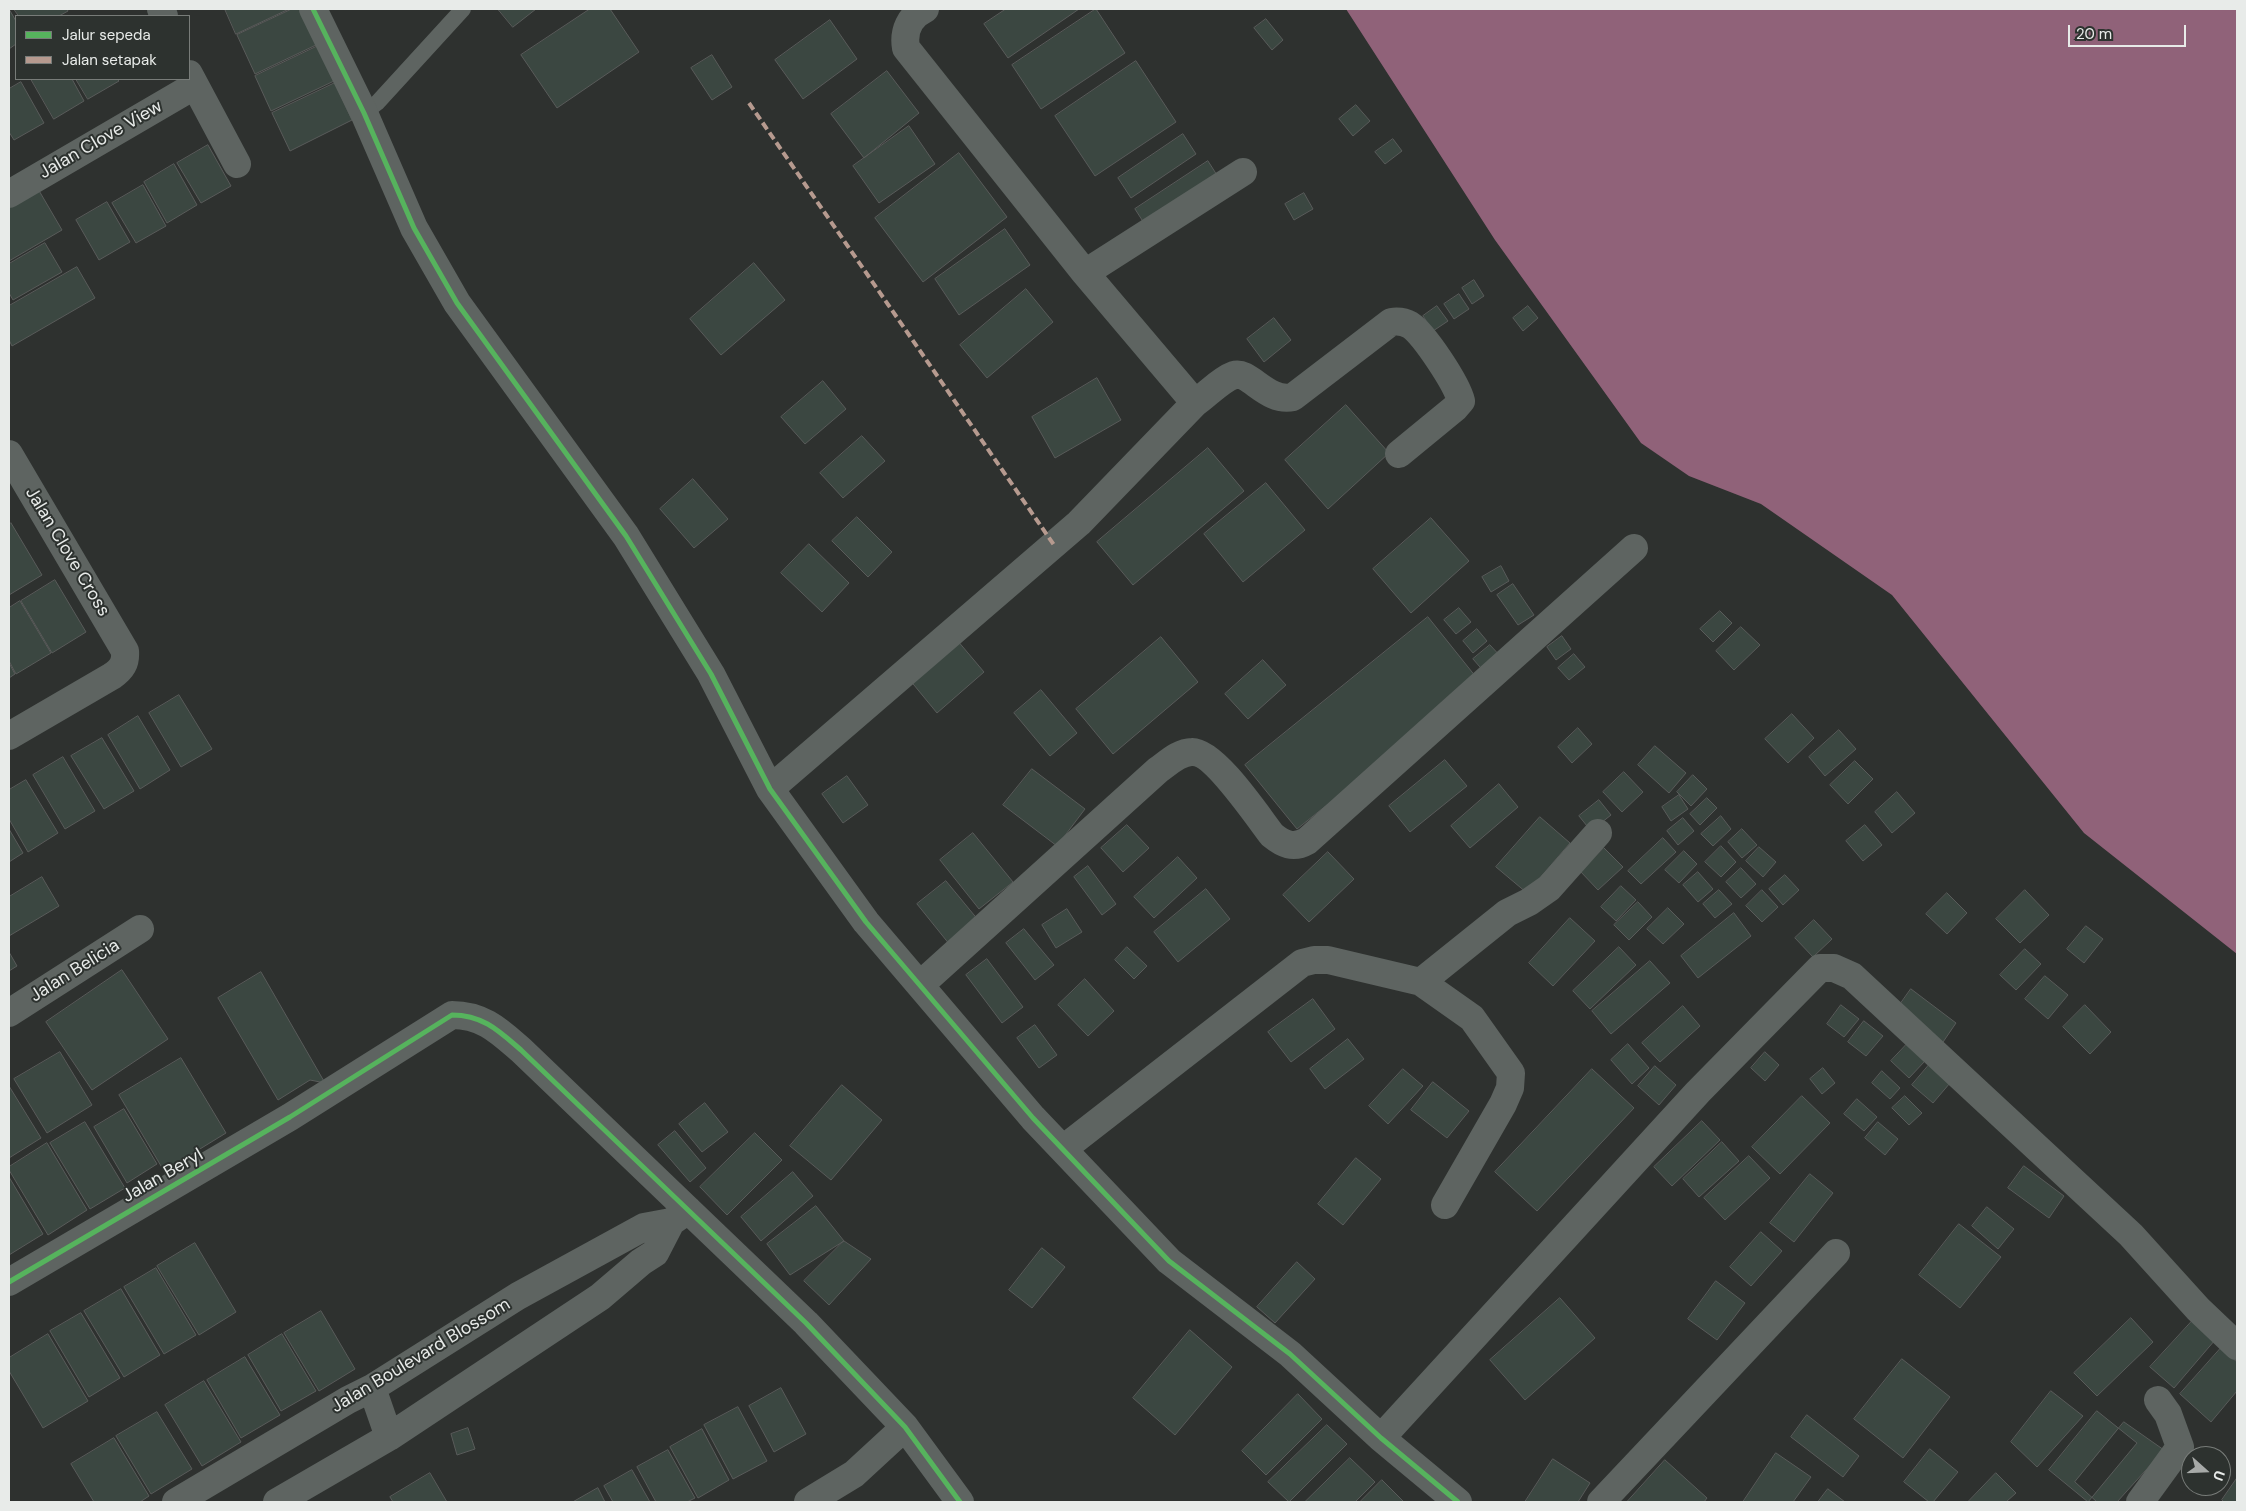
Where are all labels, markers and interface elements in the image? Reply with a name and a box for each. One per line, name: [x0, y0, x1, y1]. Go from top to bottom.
legend: [15, 15, 190, 80]
scale bar: [2071, 15, 2188, 47]
text: 20 m: [2076, 24, 2112, 44]
text: Jalur sepeda: [62, 25, 151, 45]
text: Jalan setapak: [62, 50, 157, 70]
street label: Jalan Clove View: [35, 96, 167, 184]
street label: Jalan Clove Cross: [20, 483, 114, 621]
street label: Jalan Belicia: [26, 935, 124, 1007]
street label: Jalan Beryl: [119, 1144, 207, 1208]
street label: Jalan Boulevard Blossom: [328, 1294, 514, 1418]
north arrow: [2181, 1446, 2231, 1496]
text: U: [2209, 1468, 2229, 1483]

